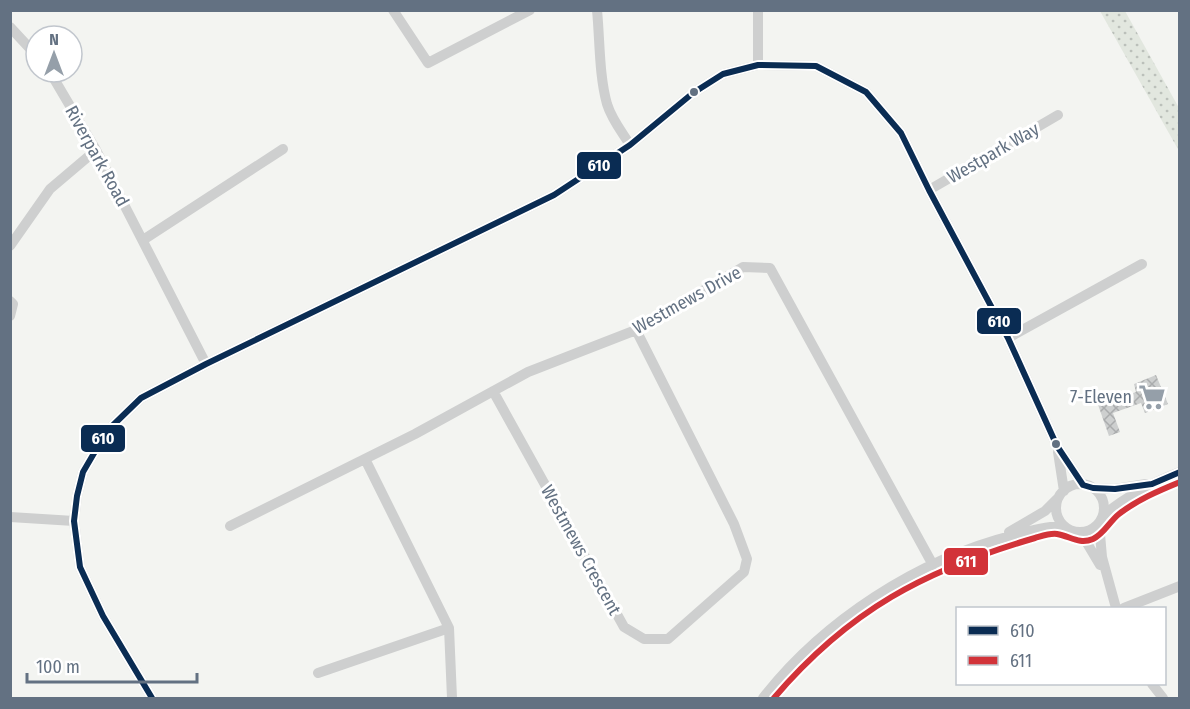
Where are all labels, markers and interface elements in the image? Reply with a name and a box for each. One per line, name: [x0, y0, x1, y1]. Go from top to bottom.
north arrow: [24, 24, 84, 84]
text: N: [49, 30, 59, 49]
unlabelled marker: [688, 86, 700, 98]
street label: Riverpark Road: [60, 102, 134, 210]
street label: Westpark Way: [943, 118, 1043, 188]
line badge: 610: [576, 151, 622, 180]
text: 610: [587, 156, 611, 175]
street label: Westmews Drive: [629, 261, 745, 339]
line badge: 610: [976, 307, 1022, 335]
text: 610: [987, 312, 1011, 331]
supermarket icon: 7-Eleven: [1137, 382, 1167, 412]
place label: 7-Eleven: [1070, 386, 1132, 408]
line badge: 610: [80, 424, 126, 453]
text: 610: [91, 429, 115, 448]
unlabelled marker: [1050, 438, 1062, 450]
street label: Westmews Crescent: [536, 481, 626, 619]
line badge: 611: [943, 547, 989, 576]
text: 611: [956, 552, 976, 571]
legend: [956, 607, 1166, 685]
text: 610: [1010, 620, 1035, 642]
scale bar: [27, 646, 196, 684]
text: 611: [1010, 650, 1032, 672]
text: 100 m: [36, 656, 80, 678]

